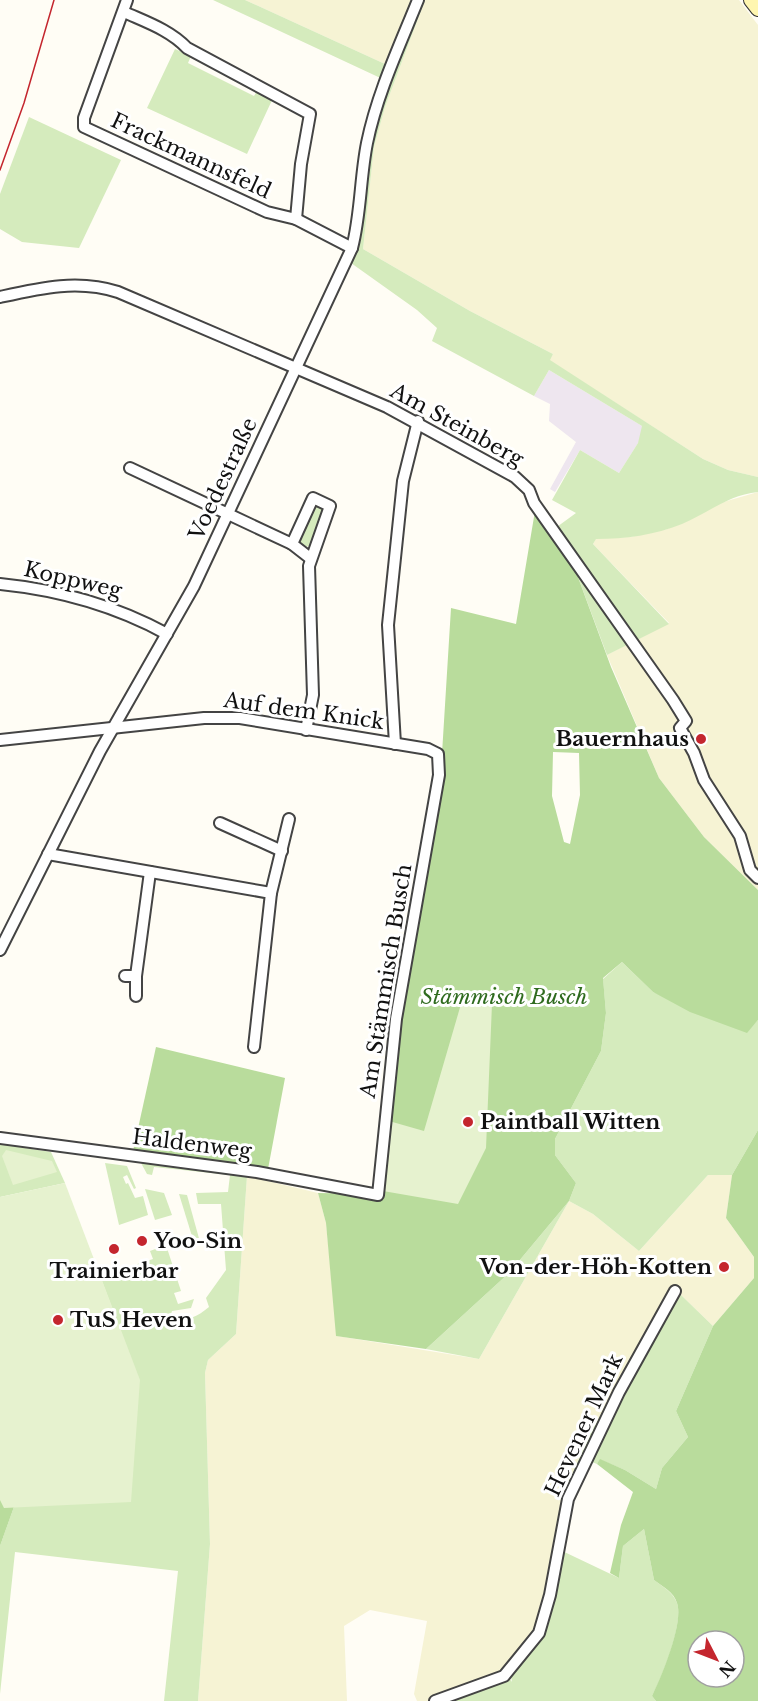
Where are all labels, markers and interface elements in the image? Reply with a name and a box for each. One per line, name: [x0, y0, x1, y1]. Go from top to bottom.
street label: Frackmannsfeld: [107, 107, 275, 205]
street label: Am Steinberg: [385, 377, 528, 472]
street label: Voedestraße: [183, 414, 263, 545]
street label: Koppweg: [21, 556, 125, 604]
street label: Auf dem Knick: [221, 687, 386, 735]
place label: Bauernhaus: [556, 726, 689, 752]
marker: Bauernhaus: [694, 732, 708, 746]
street label: Am Stämmisch Busch: [354, 862, 417, 1101]
park label: Stämmisch Busch: [421, 984, 587, 1010]
place label: Paintball Witten: [480, 1109, 660, 1135]
marker: Paintball Witten: [461, 1115, 475, 1129]
street label: Haldenweg: [131, 1124, 254, 1164]
place label: Yoo-Sin: [153, 1228, 242, 1254]
marker: Yoo-Sin: [135, 1234, 149, 1248]
marker: Trainierbar: [107, 1242, 121, 1256]
place label: Von-der-Höh-Kotten: [479, 1254, 712, 1280]
place label: Trainierbar: [49, 1258, 179, 1284]
marker: Von-der-Höh-Kotten: [717, 1260, 731, 1274]
place label: TuS Heven: [70, 1307, 193, 1333]
marker: TuS Heven: [51, 1313, 65, 1327]
street label: Hevener Mark: [540, 1349, 628, 1501]
north arrow: [686, 1629, 746, 1689]
text: N: [715, 1657, 740, 1681]

